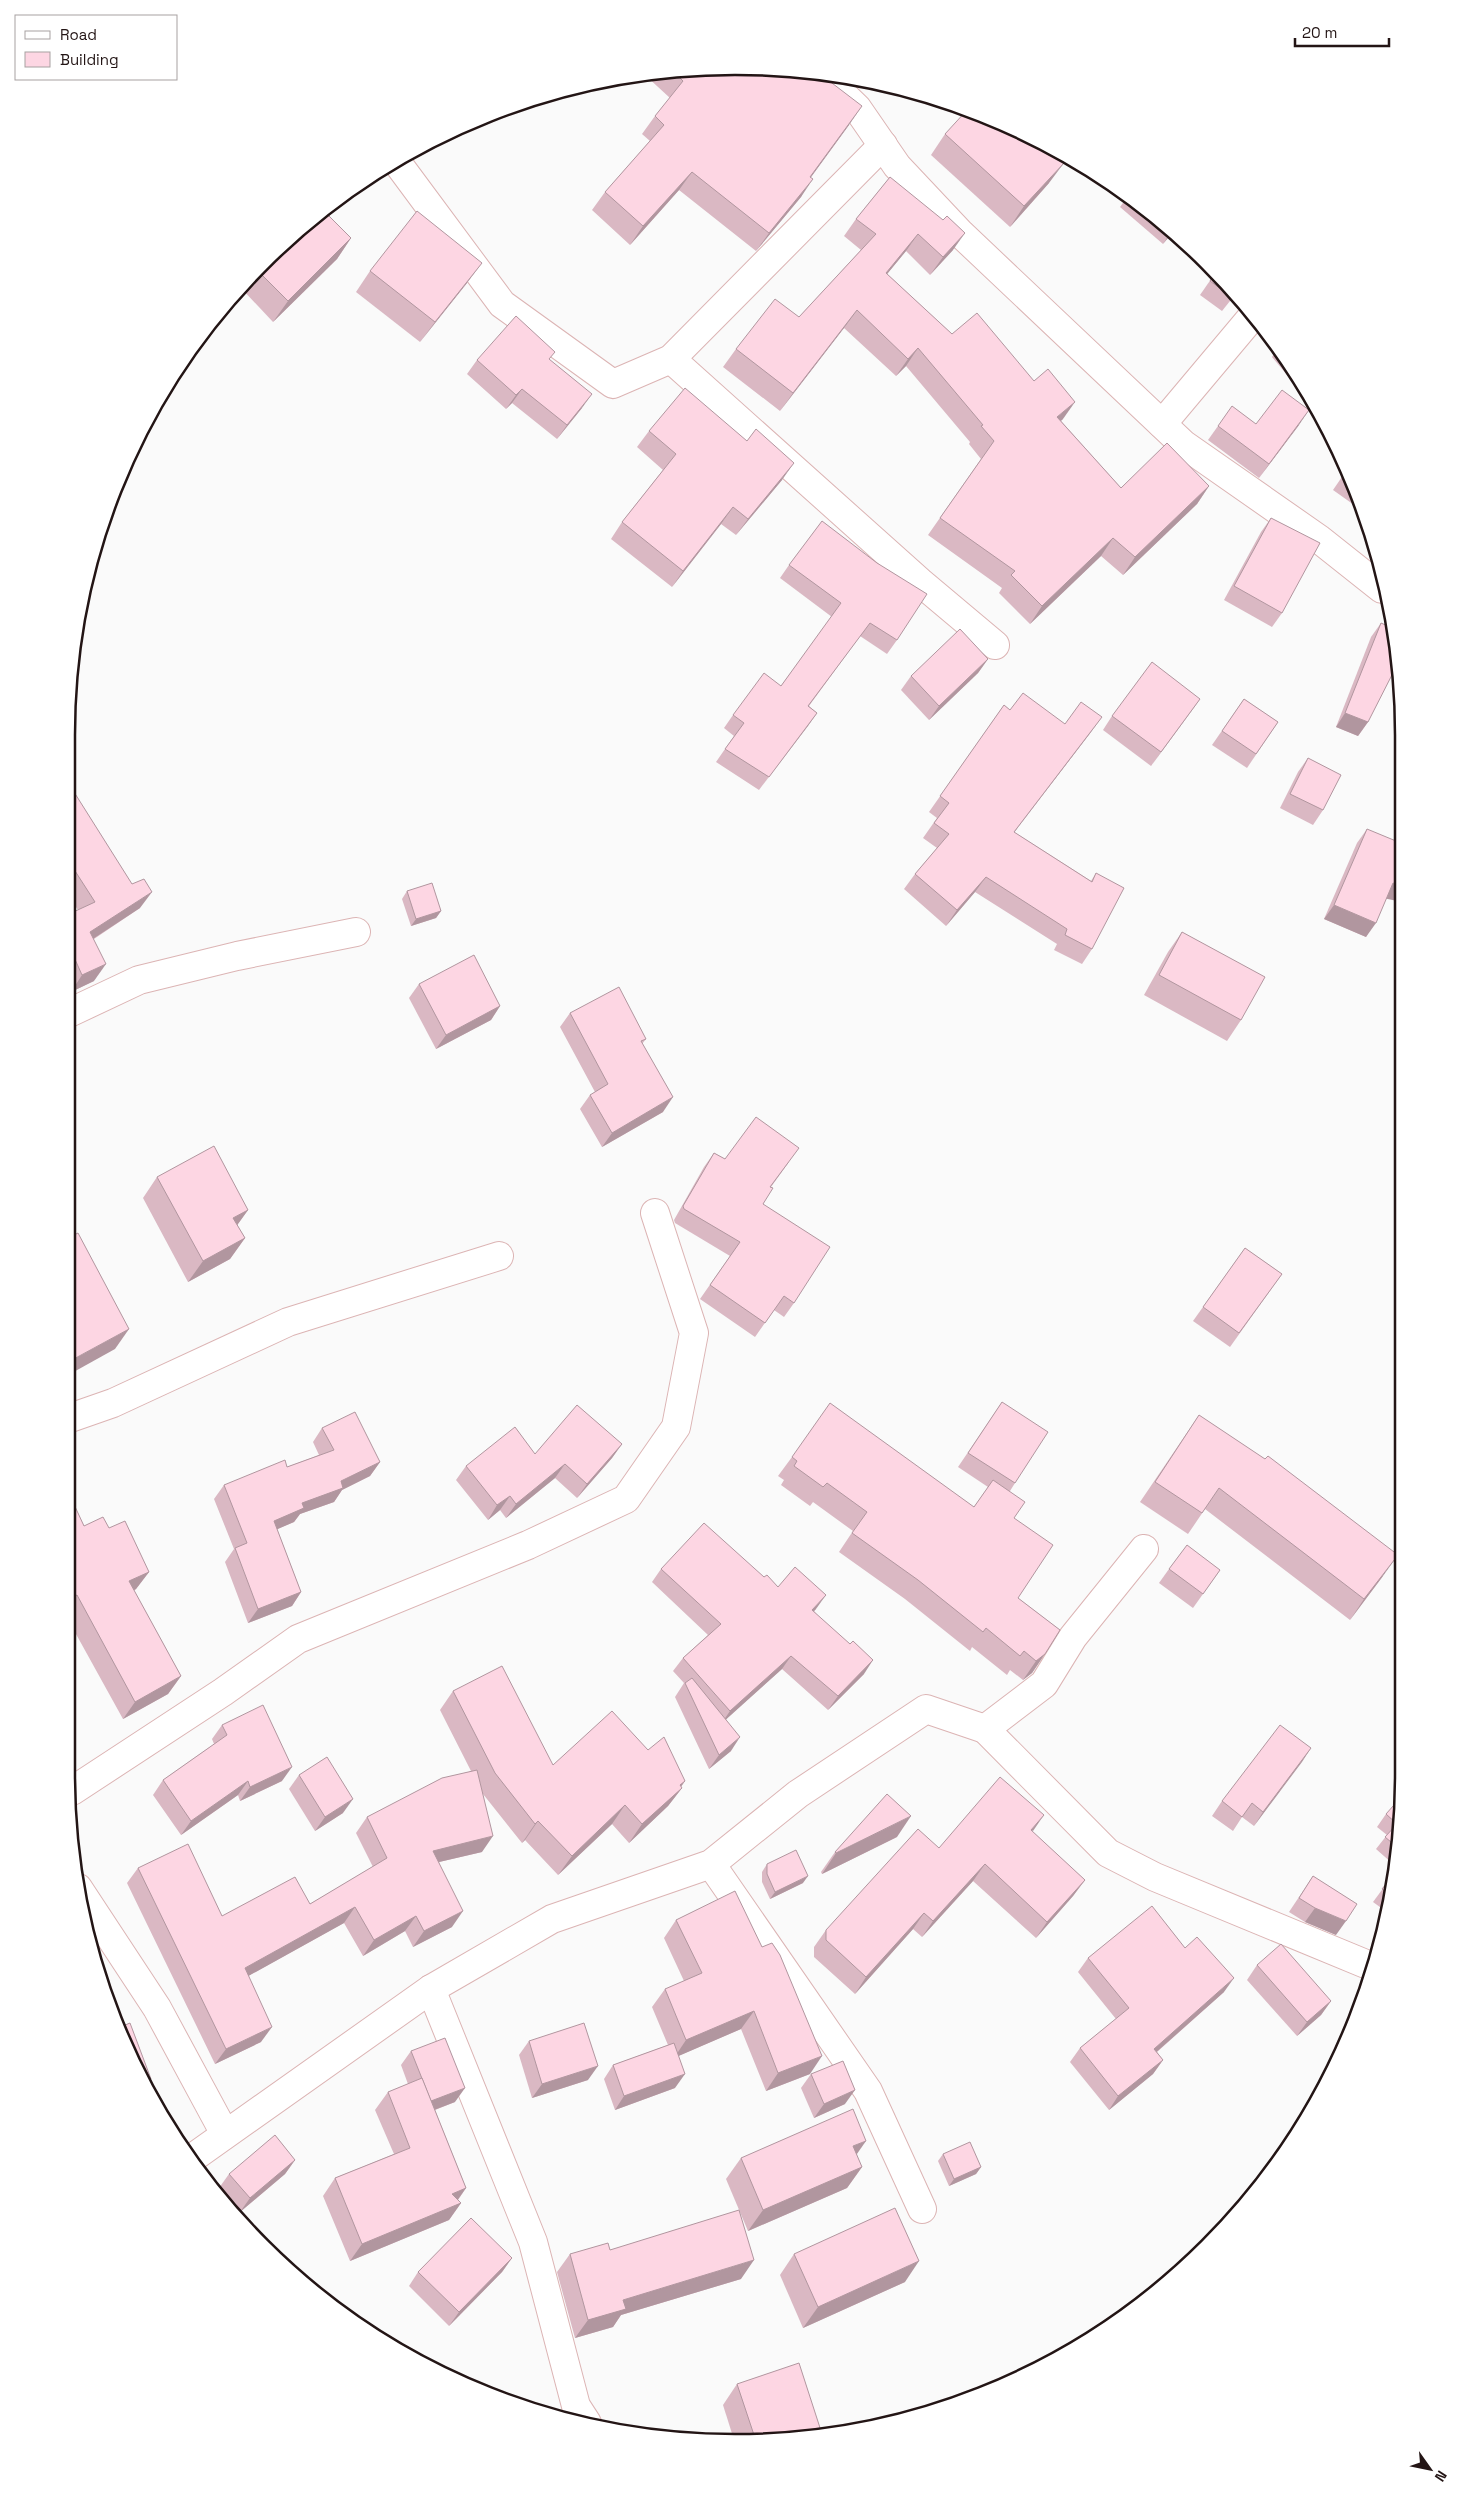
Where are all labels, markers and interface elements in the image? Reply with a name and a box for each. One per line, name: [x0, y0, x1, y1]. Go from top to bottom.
legend: [15, 15, 178, 80]
scale bar: [1295, 15, 1389, 47]
text: 20 m: [1302, 23, 1337, 42]
text: Road: [60, 25, 97, 44]
text: Building: [60, 50, 119, 69]
north arrow: [1405, 2444, 1455, 2494]
text: N: [1431, 2467, 1451, 2485]

